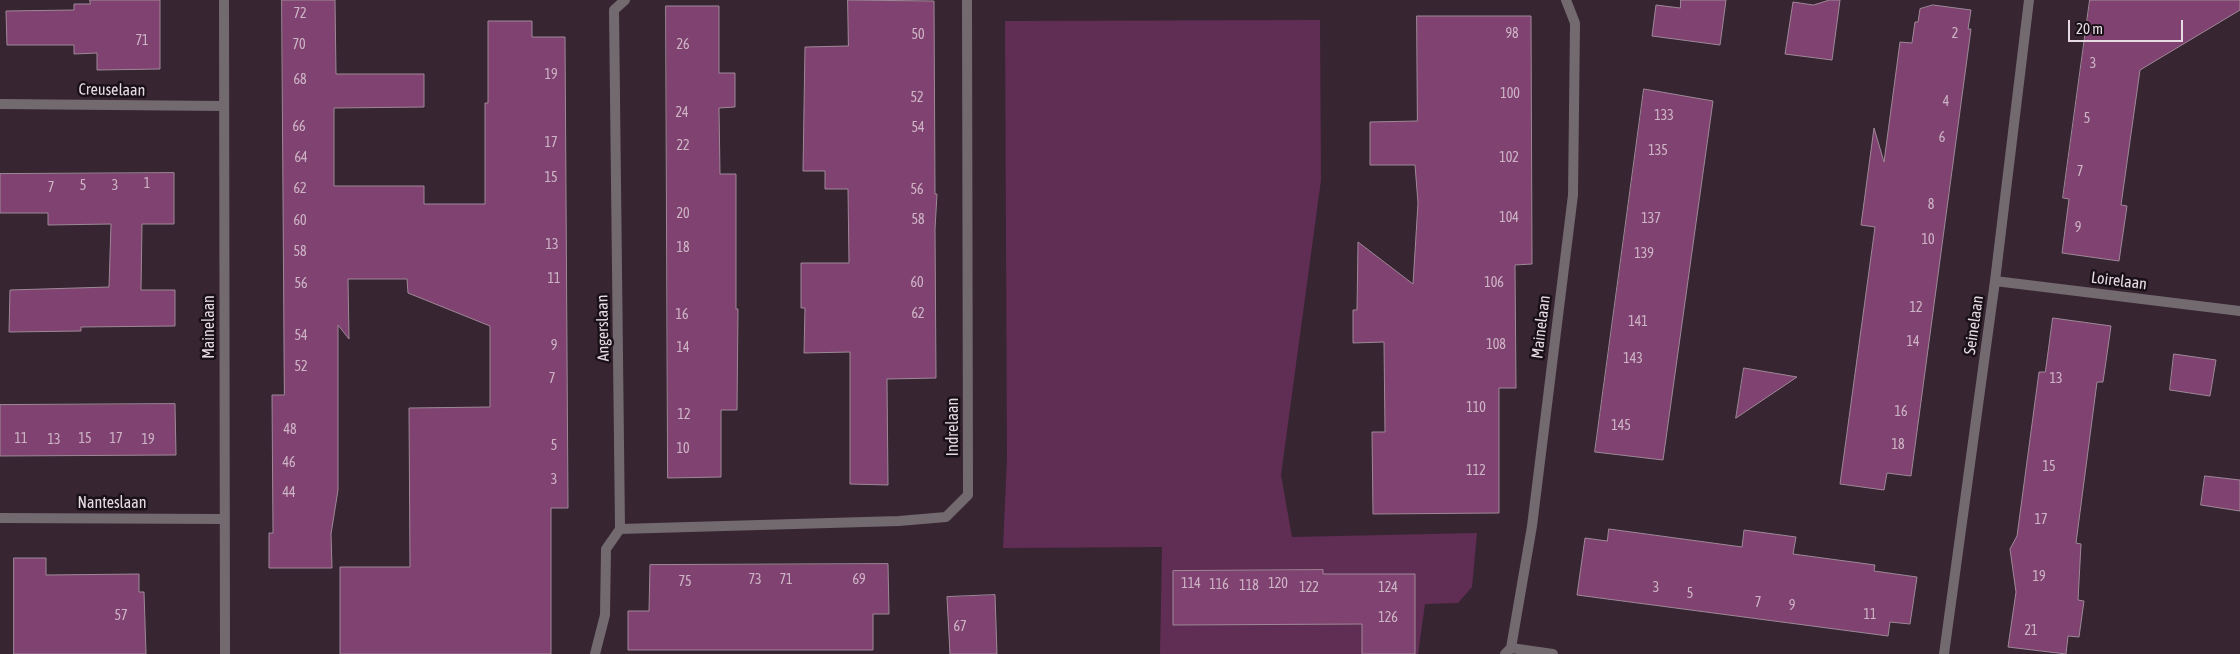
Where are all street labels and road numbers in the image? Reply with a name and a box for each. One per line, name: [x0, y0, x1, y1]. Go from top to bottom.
street label: Creuselaan: [78, 80, 146, 100]
street label: Loirelaan: [2090, 268, 2148, 294]
street label: Mainelaan: [1528, 294, 1554, 360]
street label: Seinelaan: [1960, 294, 1988, 356]
street label: Mainelaan: [199, 295, 219, 359]
street label: Angerslaan: [593, 295, 613, 361]
street label: Indrelaan: [943, 398, 963, 456]
street label: Nanteslaan: [78, 493, 146, 513]

